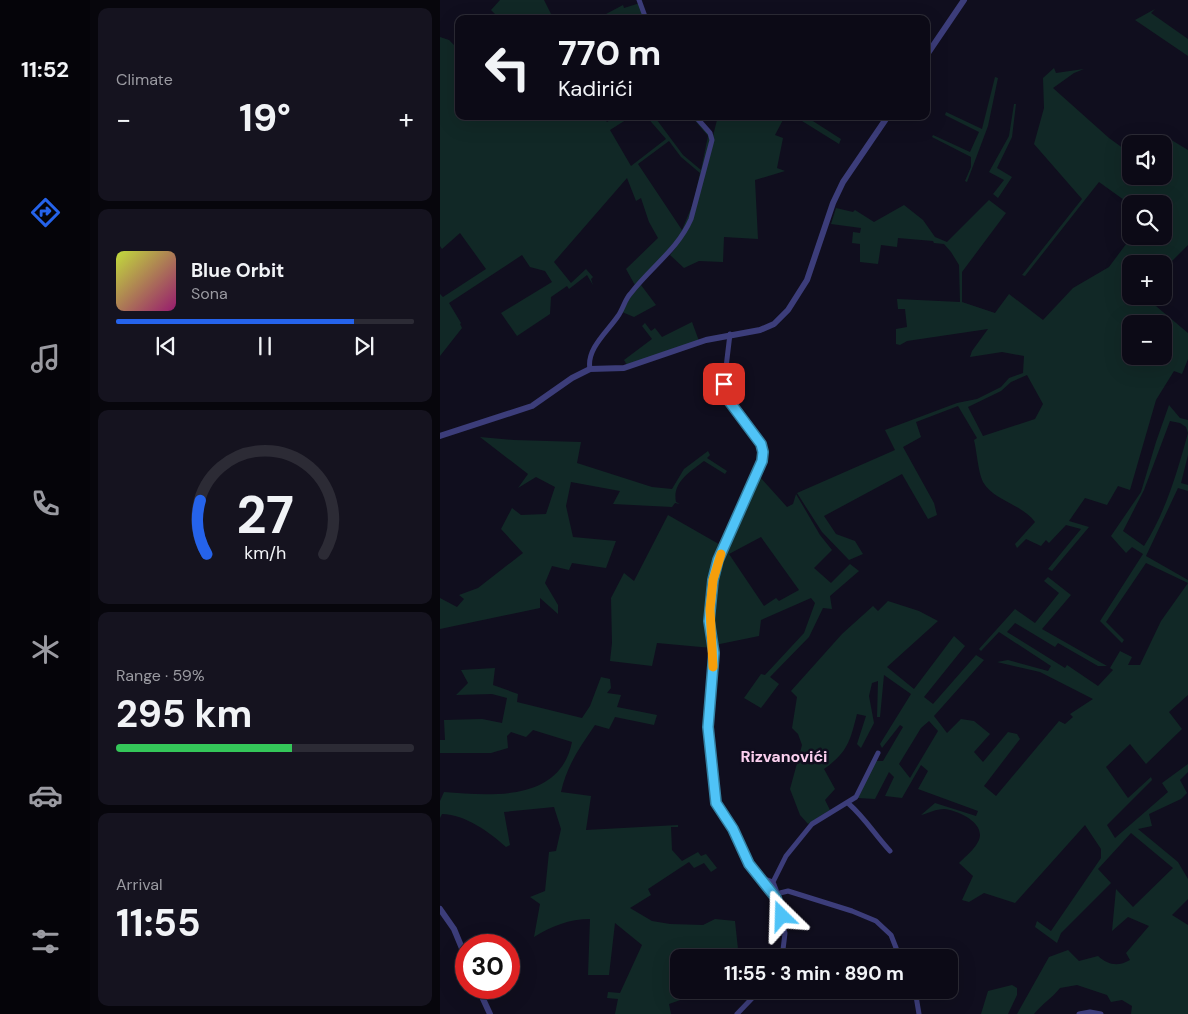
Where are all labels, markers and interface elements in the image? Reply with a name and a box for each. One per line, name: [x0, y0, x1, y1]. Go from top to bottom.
text: 770 m: [558, 30, 661, 76]
icon: left: [475, 35, 540, 100]
text: 11:52: [21, 55, 69, 84]
text: Climate: [116, 69, 173, 90]
text: Kadirići: [558, 74, 633, 103]
text: 19°: [239, 93, 291, 143]
text: −: [116, 101, 131, 138]
text: +: [399, 101, 414, 138]
map controls: [1122, 135, 1172, 365]
button: sound: [1122, 135, 1172, 185]
icon: directions: [28, 195, 63, 230]
button: search: [1122, 195, 1172, 245]
button: +: [1122, 255, 1172, 305]
text: Blue Orbit: [191, 258, 284, 283]
text: Sona: [191, 283, 228, 304]
button: −: [1122, 315, 1172, 365]
icon: previous: [152, 332, 180, 360]
icon: pause: [251, 332, 279, 360]
icon: next: [350, 332, 378, 360]
icon: music: [28, 341, 63, 376]
pin: [703, 363, 745, 405]
icon: arrive: [710, 370, 738, 398]
text: 27: [236, 481, 294, 549]
icon: phone: [28, 486, 63, 521]
text: km/h: [244, 541, 286, 565]
icon: climate: [28, 632, 63, 667]
text: Range · 59%: [116, 665, 204, 686]
text: 295 km: [116, 689, 252, 739]
district label: Rizvanovići: [740, 746, 828, 767]
icon: car: [28, 778, 63, 813]
text: Arrival: [116, 874, 163, 895]
position arrow: [755, 889, 807, 941]
text: 11:55: [116, 898, 201, 948]
icon: filters: [28, 924, 63, 959]
speed limit sign: 30: [455, 934, 520, 999]
text: 11:55 · 3 min · 890 m: [724, 961, 904, 986]

